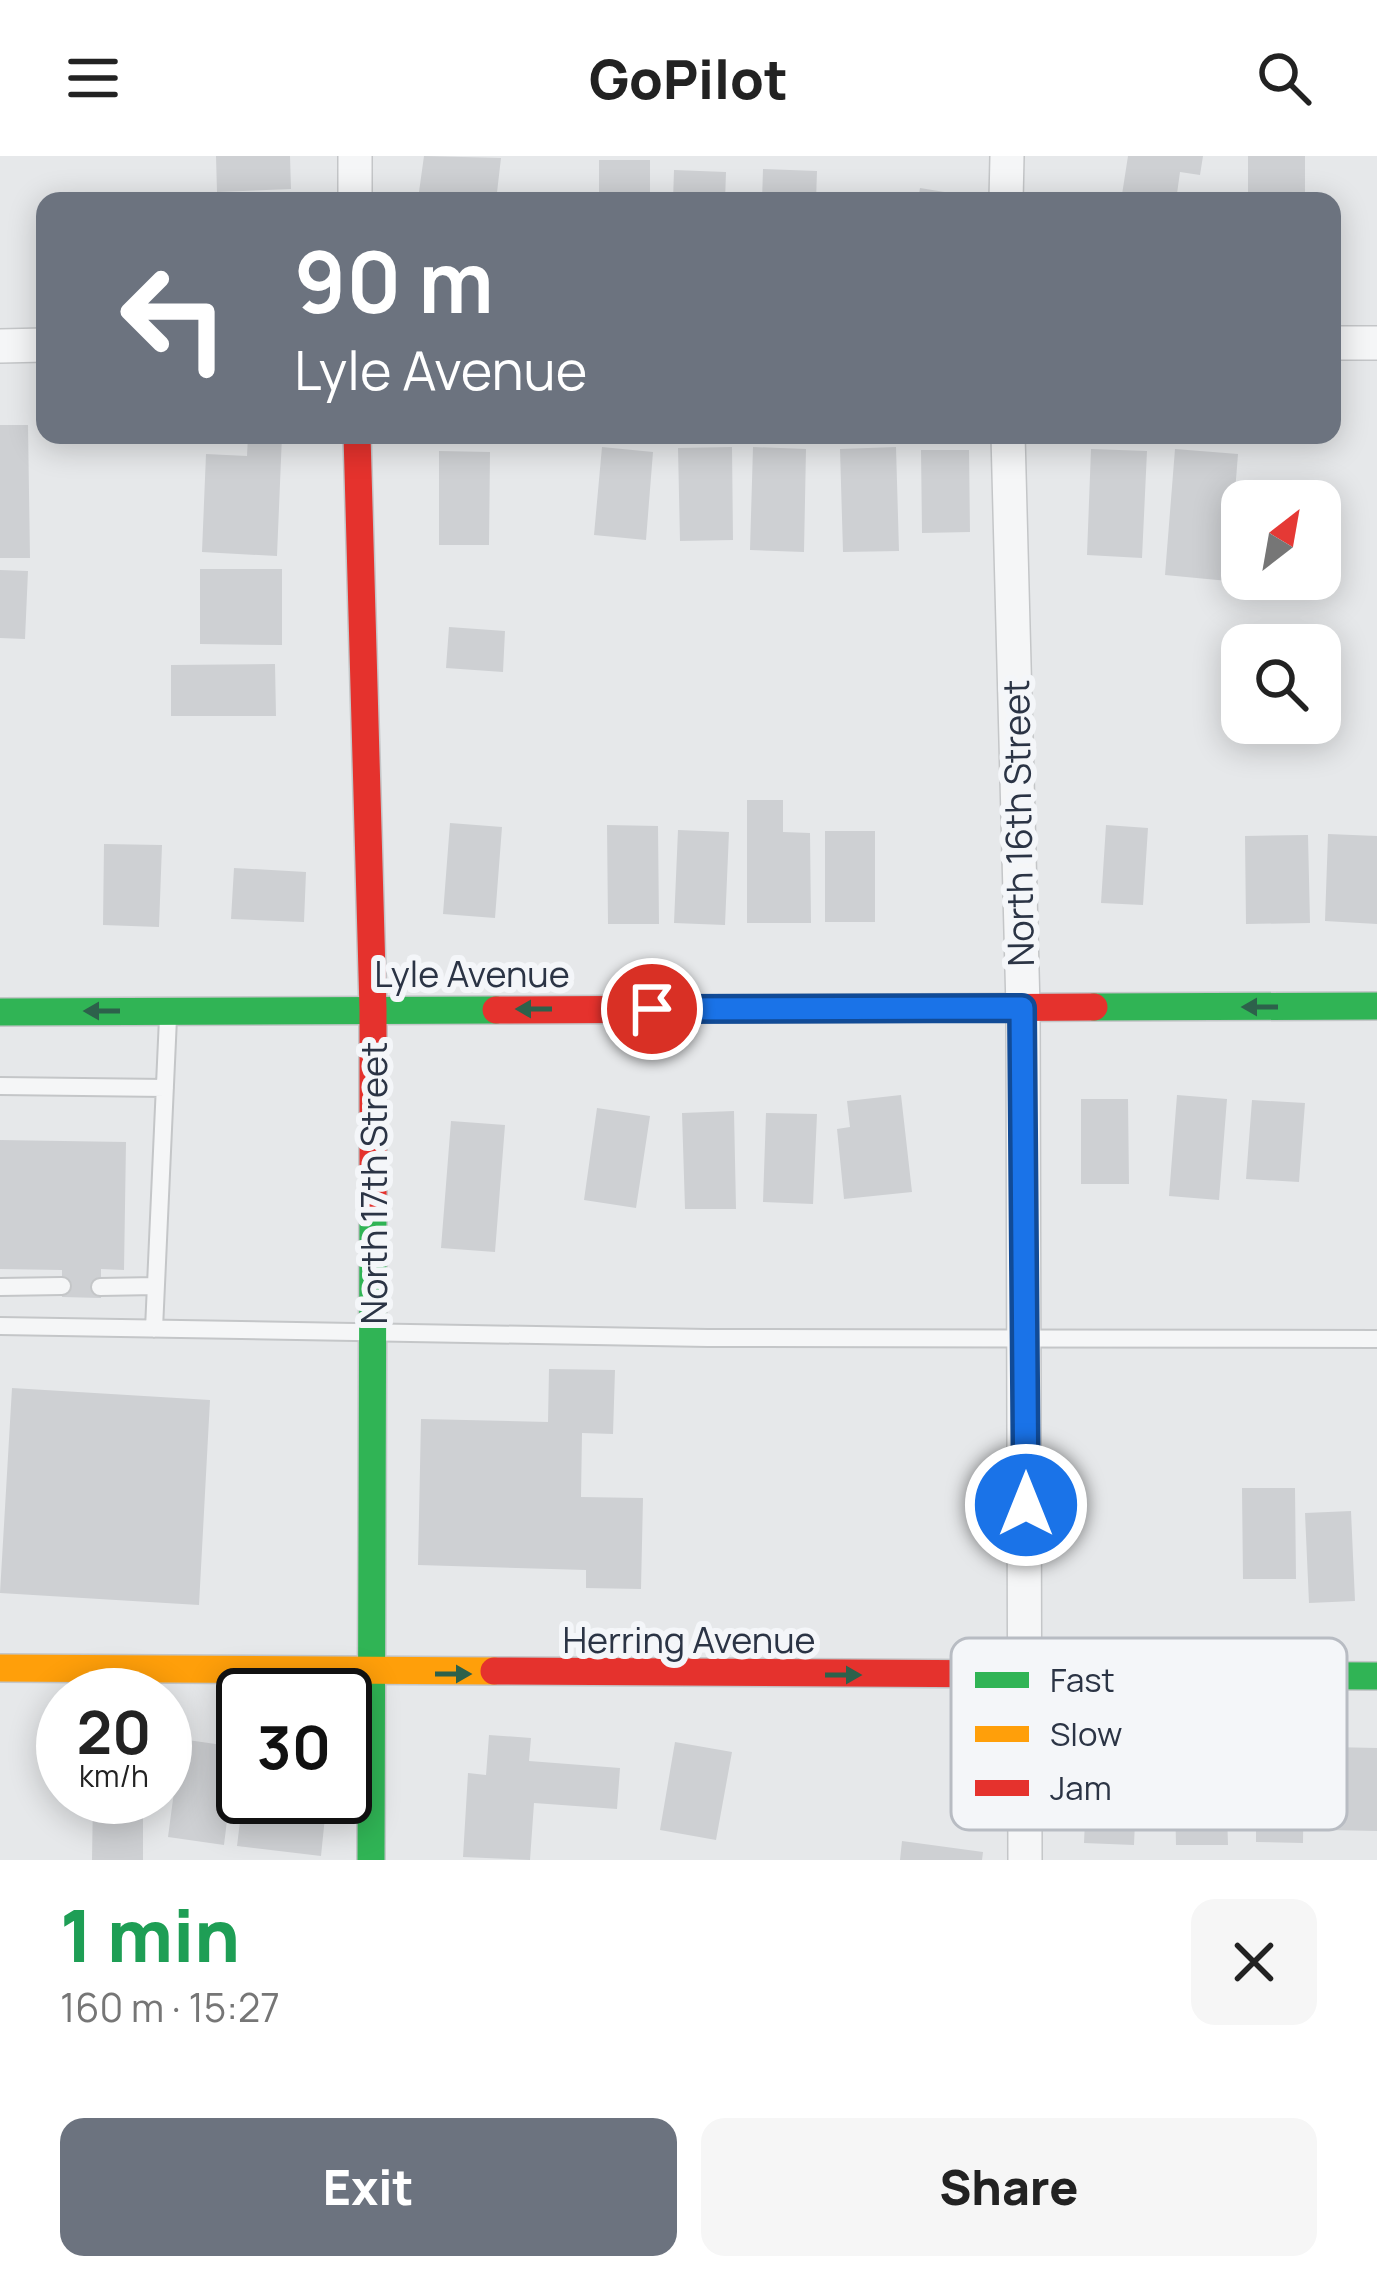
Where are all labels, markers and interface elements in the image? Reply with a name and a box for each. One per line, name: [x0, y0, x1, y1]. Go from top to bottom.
text: GoPilot: [589, 41, 788, 115]
icon: menu: [60, 45, 126, 111]
icon: search: [1251, 45, 1317, 111]
text: 90 m: [294, 223, 494, 338]
icon: left: [96, 240, 252, 396]
text: Lyle Avenue: [294, 332, 587, 406]
north arrow: [1221, 480, 1341, 600]
map controls: [1221, 480, 1341, 744]
button: search: [1221, 624, 1341, 744]
street label: North 16th Street: [991, 679, 1045, 967]
street label: Lyle Avenue: [374, 949, 570, 998]
pin: [601, 958, 703, 1060]
icon: arrive: [619, 976, 685, 1042]
one-way arrow: [1240, 997, 1278, 1016]
one-way arrow: [514, 999, 552, 1019]
one-way arrow: [82, 1002, 120, 1021]
street label: North 17th Street: [349, 1042, 398, 1324]
position arrow: [963, 1442, 1089, 1568]
street label: Herring Avenue: [562, 1615, 816, 1664]
legend: [951, 1638, 1347, 1830]
text: Fast: [1050, 1657, 1115, 1702]
one-way arrow: [435, 1664, 473, 1684]
one-way arrow: [825, 1665, 863, 1685]
speed limit sign: 30: [216, 1668, 372, 1824]
text: 20: [76, 1690, 152, 1772]
text: Slow: [1050, 1711, 1122, 1756]
text: km/h: [79, 1755, 149, 1796]
text: Jam: [1050, 1765, 1112, 1810]
text: 1 min: [60, 1885, 240, 1984]
button: close: [1191, 1899, 1317, 2025]
text: 160 m · 15:27: [60, 1980, 280, 2034]
button: Exit: [60, 2118, 677, 2256]
button: Share: [701, 2118, 1317, 2256]

